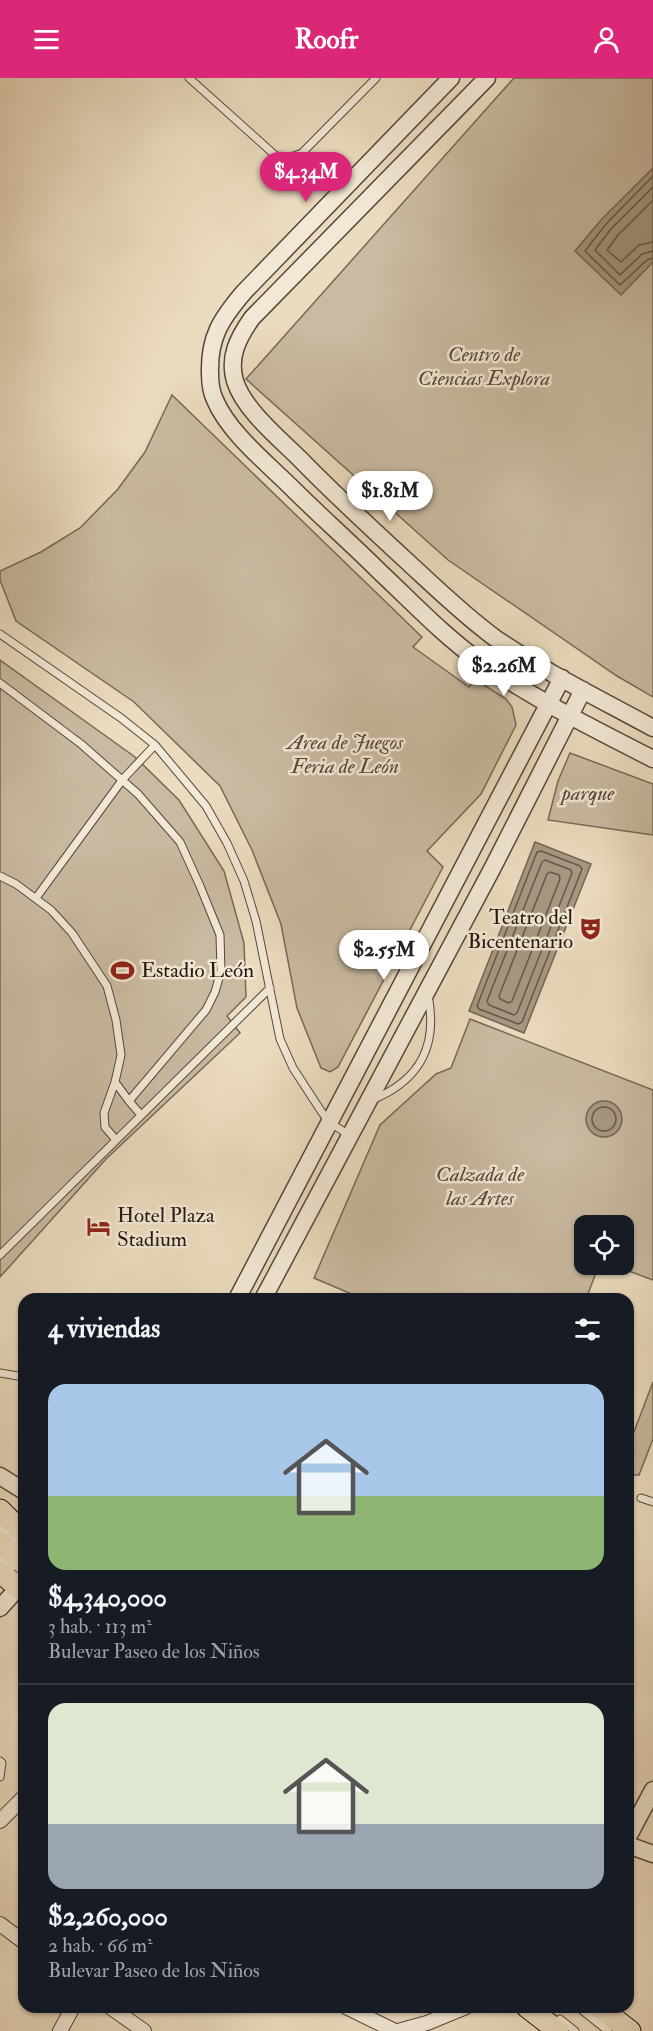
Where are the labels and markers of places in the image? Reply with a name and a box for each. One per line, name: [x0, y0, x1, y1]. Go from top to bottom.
pin: $4.34M: [257, 152, 355, 203]
pin: $1.81M: [341, 471, 439, 522]
pin: $2.26M: [455, 646, 553, 697]
place label: Teatro del Bicentenario: [467, 904, 574, 955]
theatre icon: Teatro del Bicentenario: [578, 916, 604, 942]
pin: $2.55M: [335, 930, 433, 981]
sports icon: Estadio León: [110, 957, 136, 983]
place label: Estadio León: [141, 957, 254, 984]
place label: Hotel Plaza Stadium: [117, 1202, 215, 1253]
hotel icon: Hotel Plaza Stadium: [86, 1214, 112, 1240]

